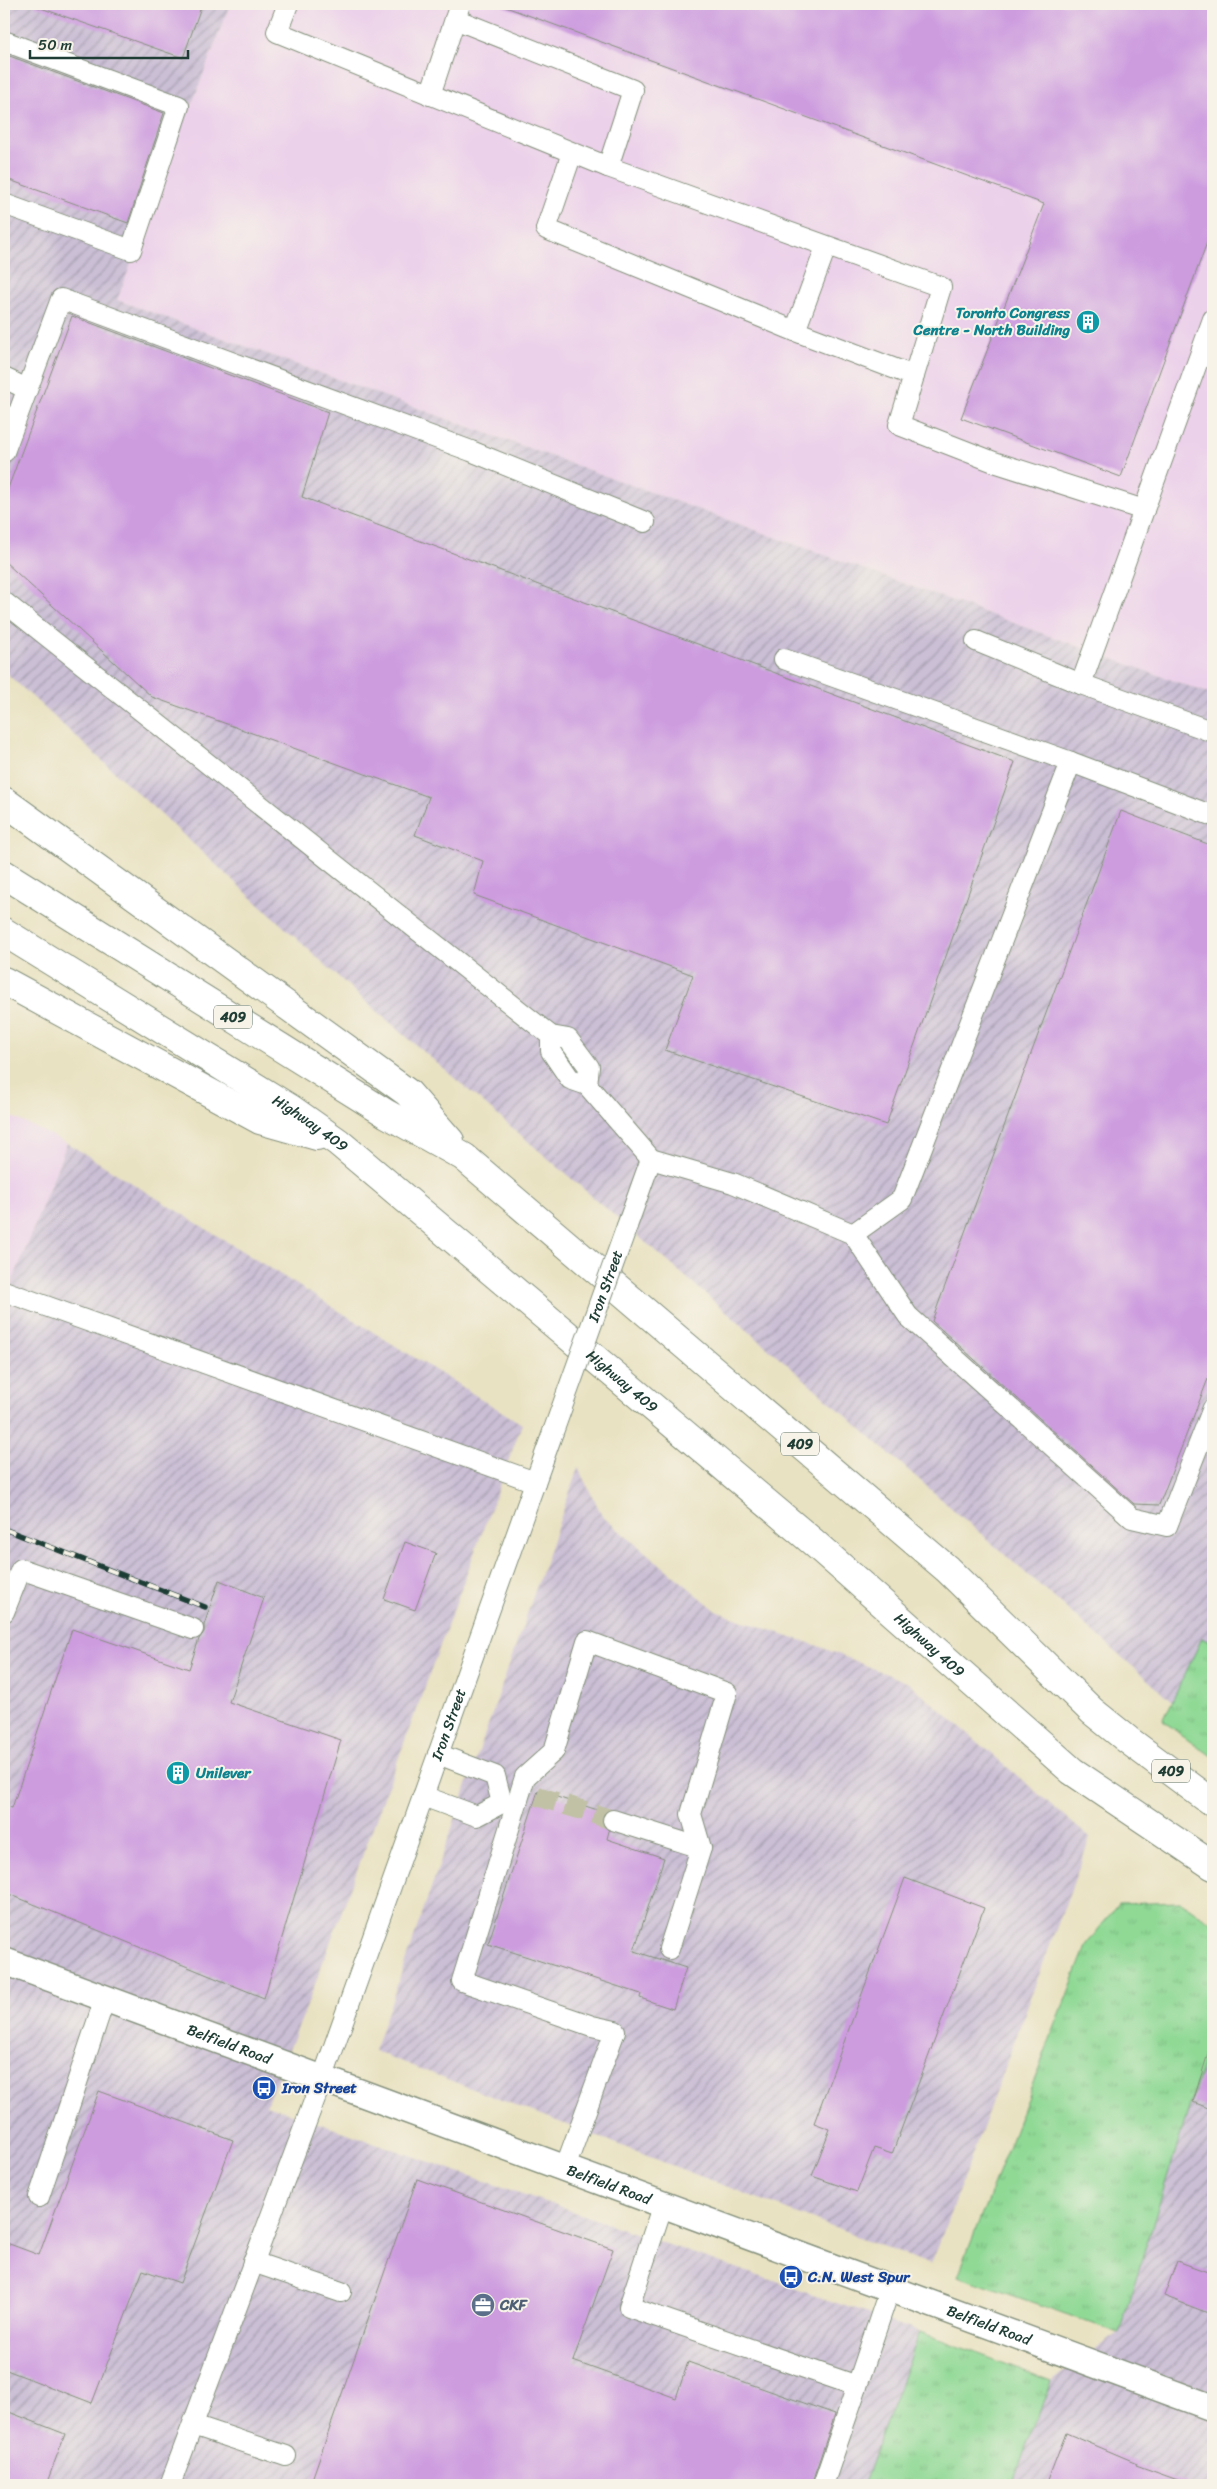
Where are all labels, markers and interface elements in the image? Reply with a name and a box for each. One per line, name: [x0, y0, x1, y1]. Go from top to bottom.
scale bar: [30, 28, 188, 60]
text: 50 m: [38, 32, 73, 58]
place label: Toronto Congress Centre - North Building: [913, 300, 1071, 343]
building icon: Toronto Congress Centre - North Building: [1075, 309, 1101, 335]
road number: 409: [214, 1006, 252, 1028]
street label: Highway 409: [267, 1087, 354, 1159]
street label: Iron Street: [580, 1246, 630, 1327]
street label: Highway 409: [580, 1343, 664, 1419]
road number: 409: [781, 1432, 819, 1456]
street label: Highway 409: [888, 1606, 971, 1684]
street label: Iron Street: [424, 1684, 474, 1765]
building icon: Unilever: [165, 1760, 191, 1786]
place label: Unilever: [196, 1760, 252, 1786]
road number: 409: [1152, 1760, 1190, 1782]
street label: Belfield Road: [183, 2017, 276, 2072]
bus stop icon: Iron Street: [251, 2075, 277, 2101]
place label: Iron Street: [281, 2075, 357, 2101]
street label: Belfield Road: [563, 2157, 656, 2213]
bus stop icon: C.N. West Spur: [778, 2264, 804, 2290]
place label: C.N. West Spur: [807, 2264, 911, 2290]
office icon: CKF: [470, 2292, 496, 2318]
place label: CKF: [499, 2292, 528, 2318]
street label: Belfield Road: [943, 2298, 1036, 2353]

